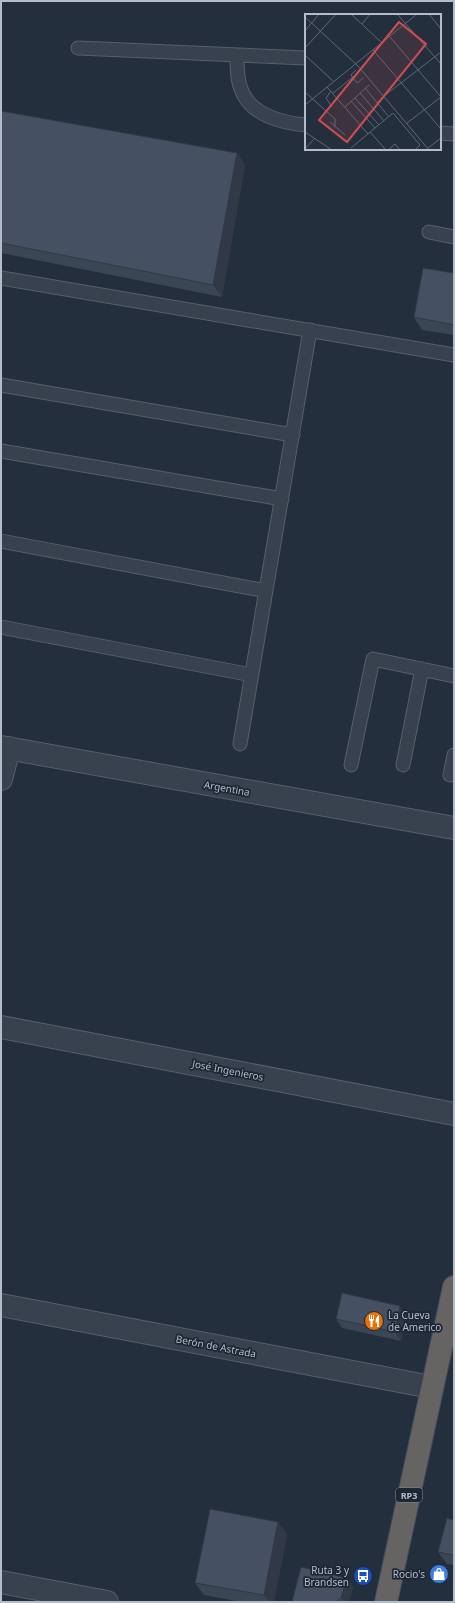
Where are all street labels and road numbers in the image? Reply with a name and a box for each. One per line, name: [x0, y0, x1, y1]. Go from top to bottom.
street label: Argentina: [203, 777, 251, 799]
street label: José Ingenieros: [190, 1056, 265, 1084]
street label: Berón de Astrada: [175, 1331, 257, 1361]
road number: RP3: [396, 1488, 422, 1502]

